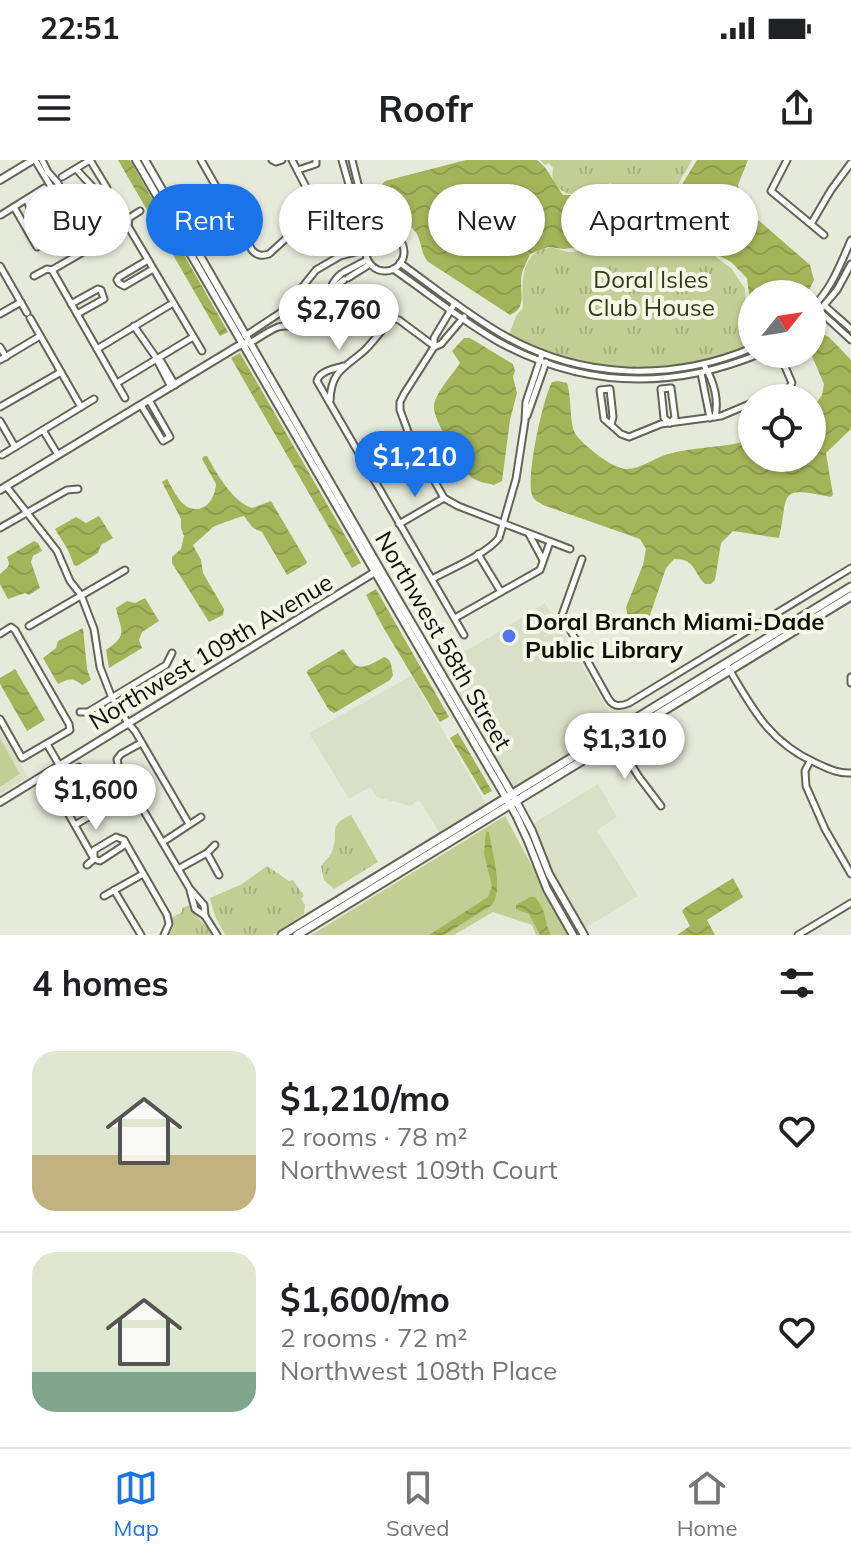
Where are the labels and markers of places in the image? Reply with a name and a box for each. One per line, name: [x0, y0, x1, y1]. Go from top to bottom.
pin: $2,760: [274, 284, 404, 352]
pin: $1,210: [350, 431, 480, 499]
place label: Doral Branch Miami-Dade Public Library: [525, 606, 824, 664]
marker: Doral Branch Miami-Dade Public Library: [500, 627, 518, 645]
pin: $1,310: [560, 713, 690, 781]
pin: $1,600: [31, 764, 161, 832]

